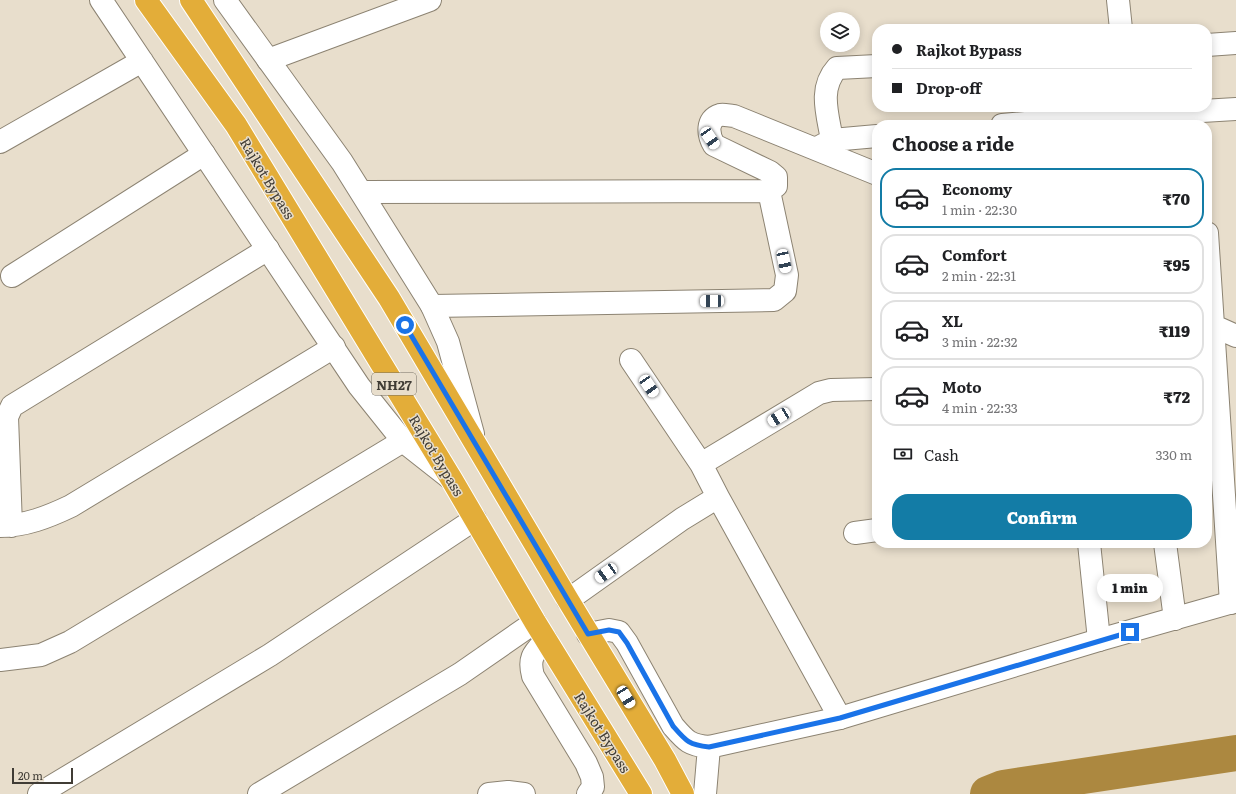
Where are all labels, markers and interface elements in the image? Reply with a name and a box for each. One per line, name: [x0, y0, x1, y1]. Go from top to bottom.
map controls: [820, 12, 860, 52]
button: layers: [820, 12, 860, 52]
text: Rajkot Bypass: [916, 38, 1022, 61]
text: Drop-off: [916, 76, 981, 99]
car: [698, 125, 722, 151]
text: Choose a ride: [892, 130, 1014, 157]
street label: Rajkot Bypass: [236, 133, 300, 223]
text: Economy: [942, 177, 1012, 200]
icon: car: [894, 180, 930, 216]
text: ₹70: [1163, 187, 1190, 210]
text: 1 min · 22:30: [942, 200, 1017, 219]
text: Comfort: [942, 243, 1007, 266]
icon: car: [894, 246, 930, 282]
car: [776, 248, 792, 274]
text: ₹95: [1163, 253, 1190, 276]
text: 2 min · 22:31: [942, 266, 1016, 285]
car: [700, 295, 724, 307]
text: XL: [942, 309, 963, 332]
icon: car: [894, 312, 930, 348]
route start: [396, 316, 414, 334]
text: ₹119: [1159, 319, 1190, 342]
text: 3 min · 22:32: [942, 332, 1017, 351]
road number: NH27: [372, 373, 416, 395]
car: [637, 373, 661, 399]
text: Moto: [942, 375, 982, 398]
icon: car: [894, 378, 930, 414]
text: ₹72: [1164, 385, 1190, 408]
text: 4 min · 22:33: [942, 398, 1018, 417]
car: [766, 406, 792, 428]
street label: Rajkot Bypass: [405, 410, 469, 500]
icon: cash: [892, 443, 914, 465]
text: Cash: [924, 443, 959, 466]
text: 330 m: [1156, 445, 1192, 464]
button: Confirm: [892, 494, 1192, 540]
car: [593, 561, 619, 585]
callout: 1 min: [1097, 574, 1163, 602]
text: 1 min: [1112, 578, 1148, 597]
route end: [1121, 623, 1139, 641]
car: [615, 684, 637, 710]
street label: Rajkot Bypass: [570, 688, 636, 776]
scale bar: [12, 766, 73, 785]
text: 20 m: [18, 767, 43, 783]

